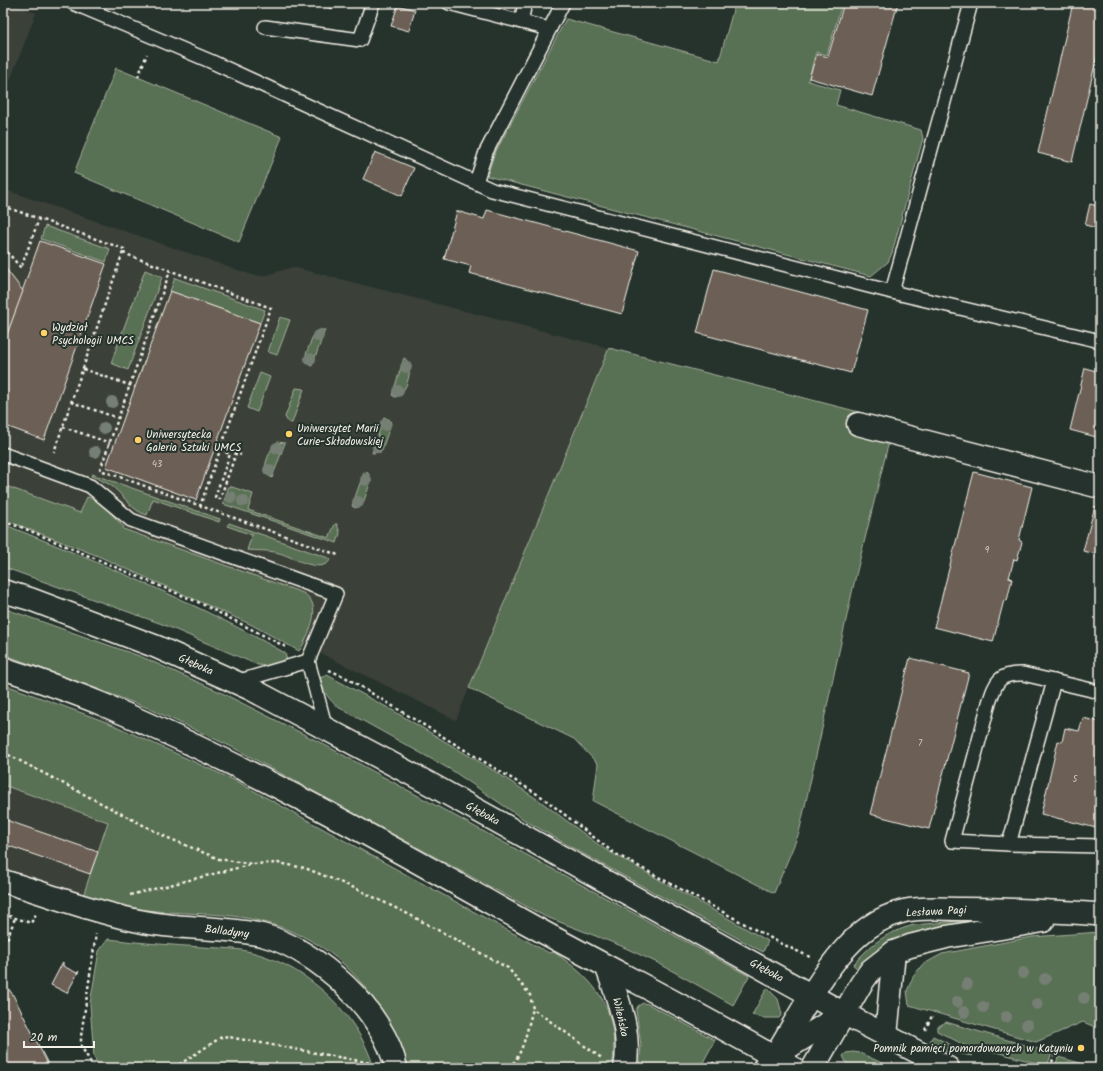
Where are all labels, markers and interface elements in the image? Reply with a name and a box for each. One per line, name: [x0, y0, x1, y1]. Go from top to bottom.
place label: Wydział Psychologii UMCS: [52, 319, 134, 350]
marker: Wydział Psychologii UMCS: [39, 328, 49, 338]
place label: Uniwersytet Marii Curie-Skłodowskiej: [297, 420, 384, 451]
place label: Uniwersytecka Galeria Sztuki UMCS: [146, 426, 242, 457]
marker: Uniwersytet Marii Curie-Skłodowskiej: [284, 429, 294, 439]
marker: Uniwersytecka Galeria Sztuki UMCS: [133, 435, 143, 445]
house number: 43: [152, 457, 162, 472]
house number: 9: [985, 543, 990, 558]
street label: Głęboka: [175, 649, 216, 681]
house number: 7: [918, 736, 923, 751]
house number: 5: [1073, 772, 1079, 787]
street label: Głęboka: [462, 797, 503, 831]
street label: Lesława Pagi: [905, 901, 967, 923]
street label: Balladyny: [204, 920, 251, 944]
street label: Głęboka: [746, 954, 787, 988]
street label: Wileńska: [607, 996, 633, 1039]
scale bar: [24, 1023, 94, 1049]
text: 20 m: [30, 1028, 58, 1047]
place label: Pomnik pamięci pomordowanych w Katyniu: [873, 1040, 1074, 1058]
marker: Pomnik pamięci pomordowanych w Katyniu: [1076, 1043, 1086, 1053]

